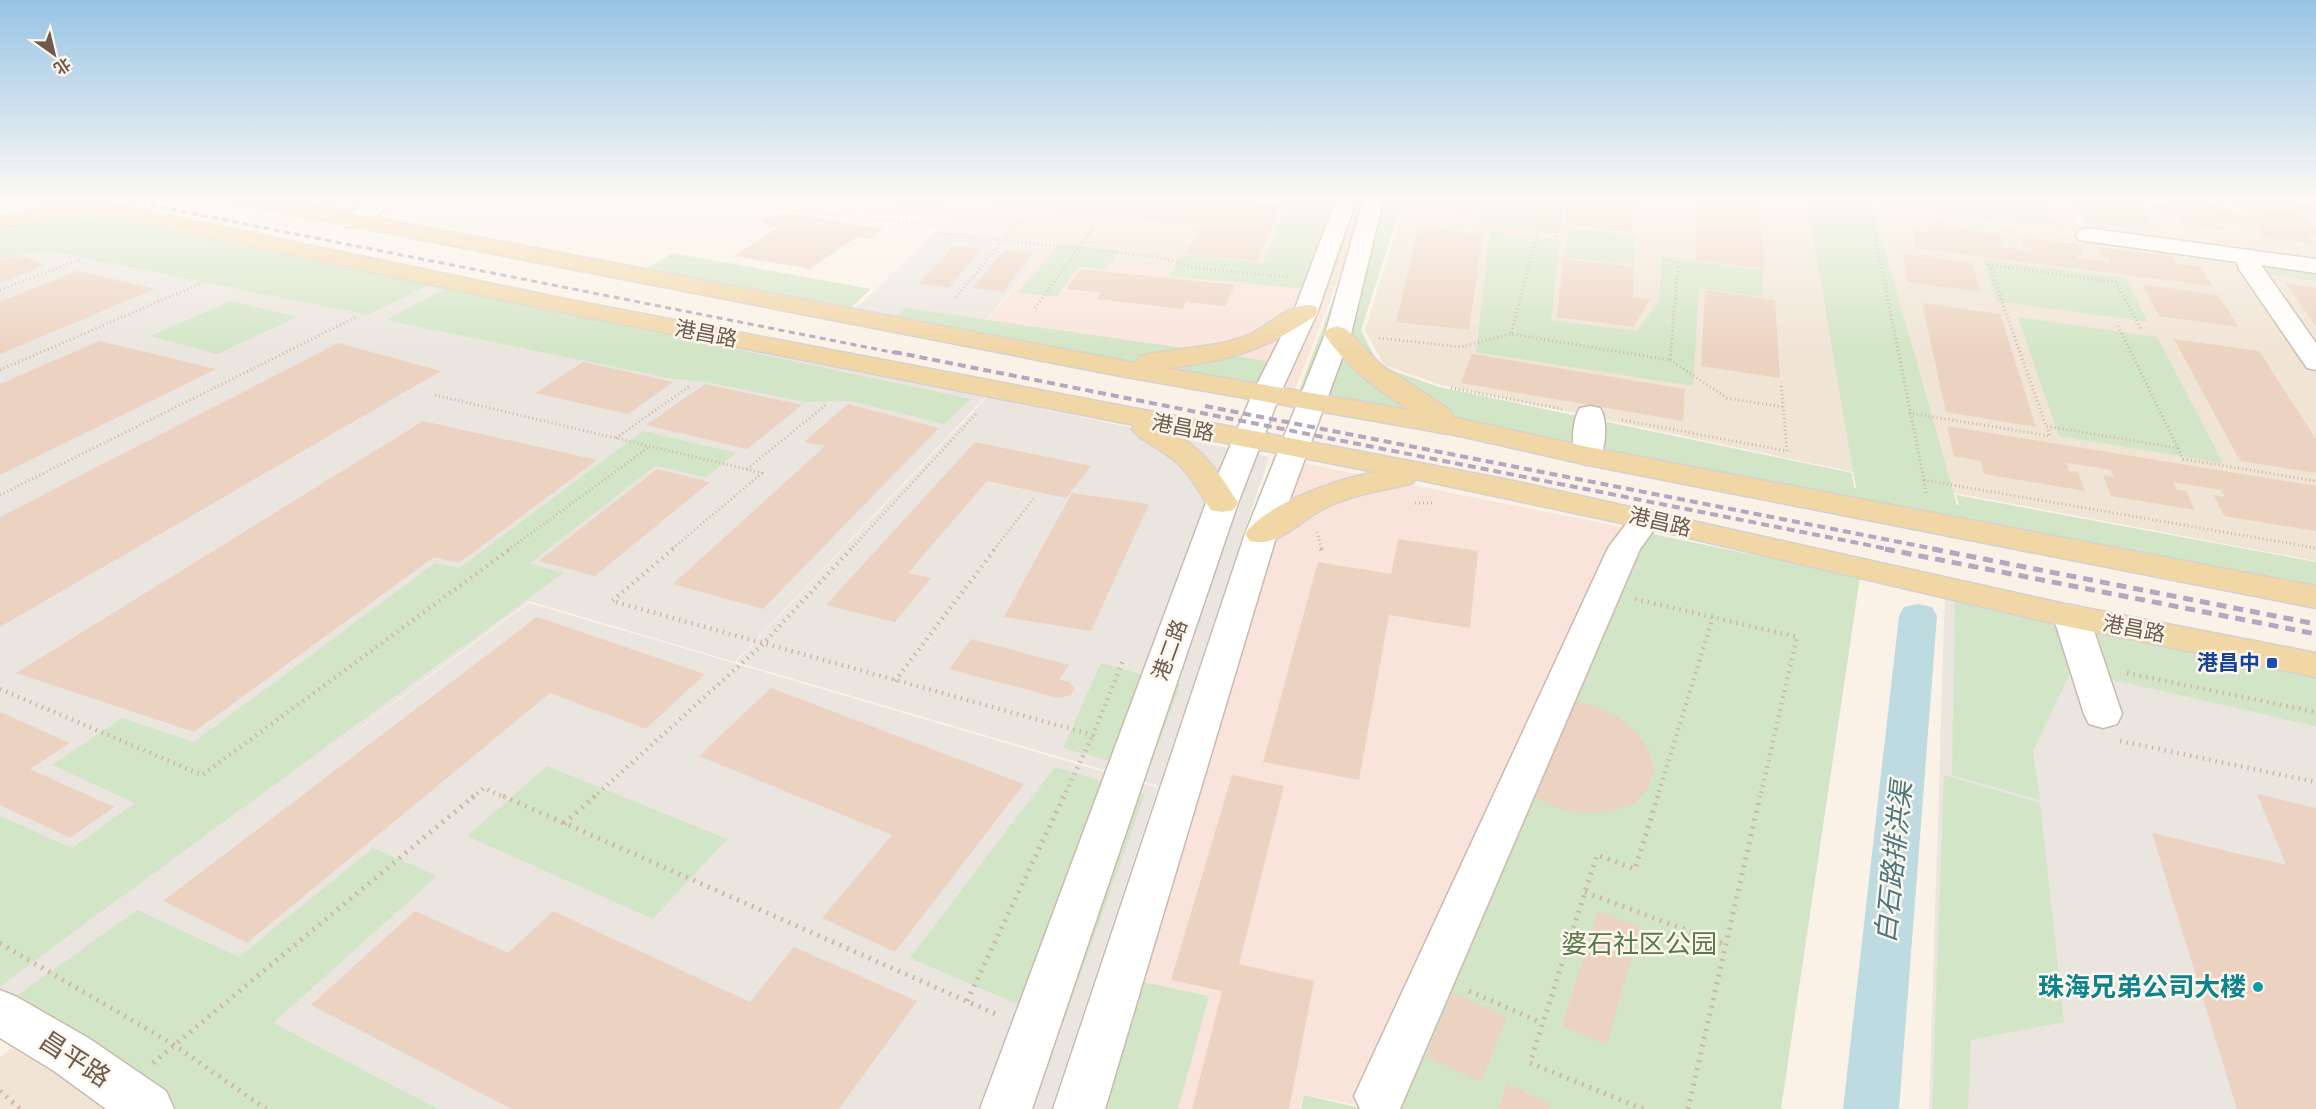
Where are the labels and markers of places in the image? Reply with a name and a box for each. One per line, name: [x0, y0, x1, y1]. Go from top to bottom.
place label: 港昌中: [2197, 648, 2260, 676]
marker: 港昌中: [2265, 656, 2279, 670]
place label: 珠海兄弟公司大楼: [2038, 968, 2246, 1004]
marker: 珠海兄弟公司大楼: [2251, 980, 2265, 994]

